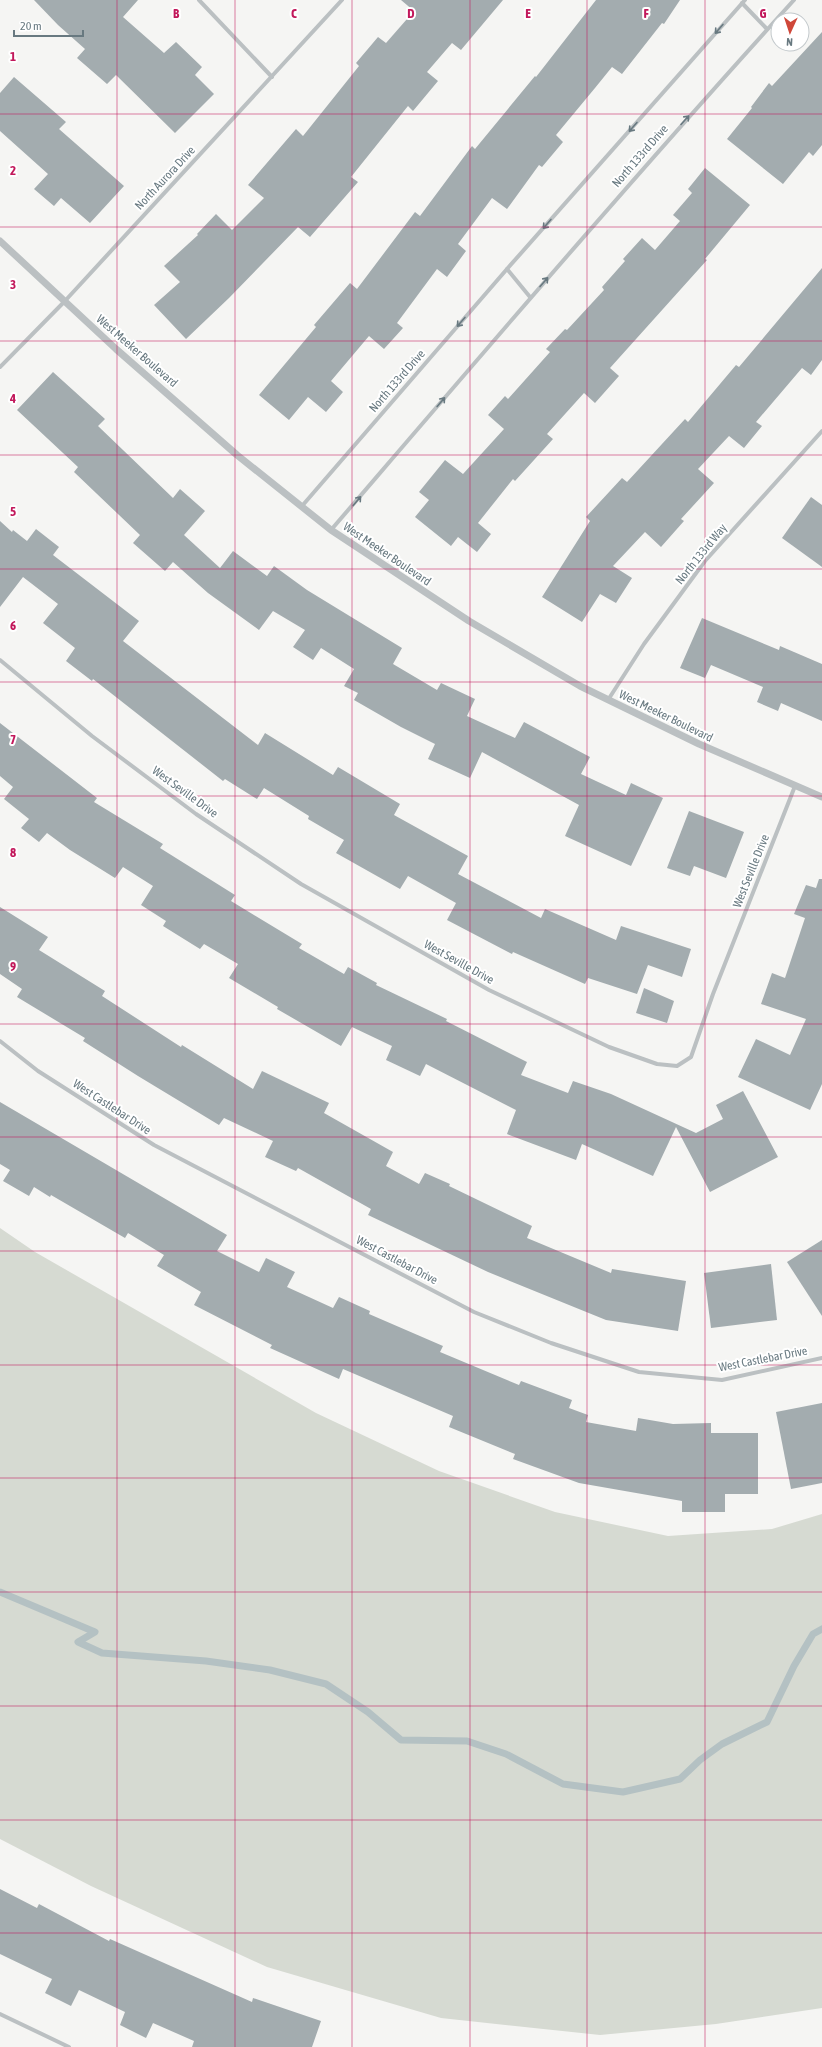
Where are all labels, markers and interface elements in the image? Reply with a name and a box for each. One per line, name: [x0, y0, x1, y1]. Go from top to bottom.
text: B: [173, 6, 180, 21]
text: C: [291, 6, 297, 21]
text: D: [407, 6, 415, 21]
text: E: [525, 6, 531, 21]
text: F: [643, 6, 649, 21]
text: G: [760, 6, 767, 21]
scale bar: [14, 12, 83, 38]
north arrow: [770, 12, 810, 52]
text: 20 m: [20, 19, 42, 33]
one-way arrow: [714, 24, 723, 34]
text: N: [786, 36, 793, 48]
text: 1: [10, 49, 16, 64]
one-way arrow: [680, 115, 689, 126]
one-way arrow: [628, 121, 637, 132]
street label: North 133rd Drive: [609, 122, 671, 190]
street label: North Aurora Drive: [132, 143, 198, 213]
text: 2: [10, 163, 16, 178]
one-way arrow: [542, 219, 551, 229]
text: 3: [10, 277, 16, 292]
one-way arrow: [539, 277, 548, 287]
street label: West Meeker Boulevard: [94, 312, 180, 390]
one-way arrow: [456, 317, 466, 327]
street label: North 133rd Drive: [366, 347, 428, 415]
text: 4: [9, 391, 16, 406]
one-way arrow: [437, 396, 446, 407]
one-way arrow: [352, 495, 361, 506]
text: 5: [10, 504, 16, 519]
street label: West Meeker Boulevard: [340, 519, 434, 589]
street label: North 133rd Way: [672, 521, 730, 587]
text: 6: [10, 618, 16, 633]
street label: West Meeker Boulevard: [617, 687, 715, 745]
text: 7: [10, 732, 16, 747]
street label: West Seville Drive: [149, 763, 221, 821]
street label: West Seville Drive: [730, 832, 772, 910]
text: 8: [10, 845, 16, 860]
street label: West Seville Drive: [422, 937, 496, 987]
text: 9: [10, 959, 16, 974]
street label: West Castlebar Drive: [70, 1077, 154, 1137]
street label: West Castlebar Drive: [354, 1233, 440, 1287]
street label: West Castlebar Drive: [717, 1344, 809, 1374]

